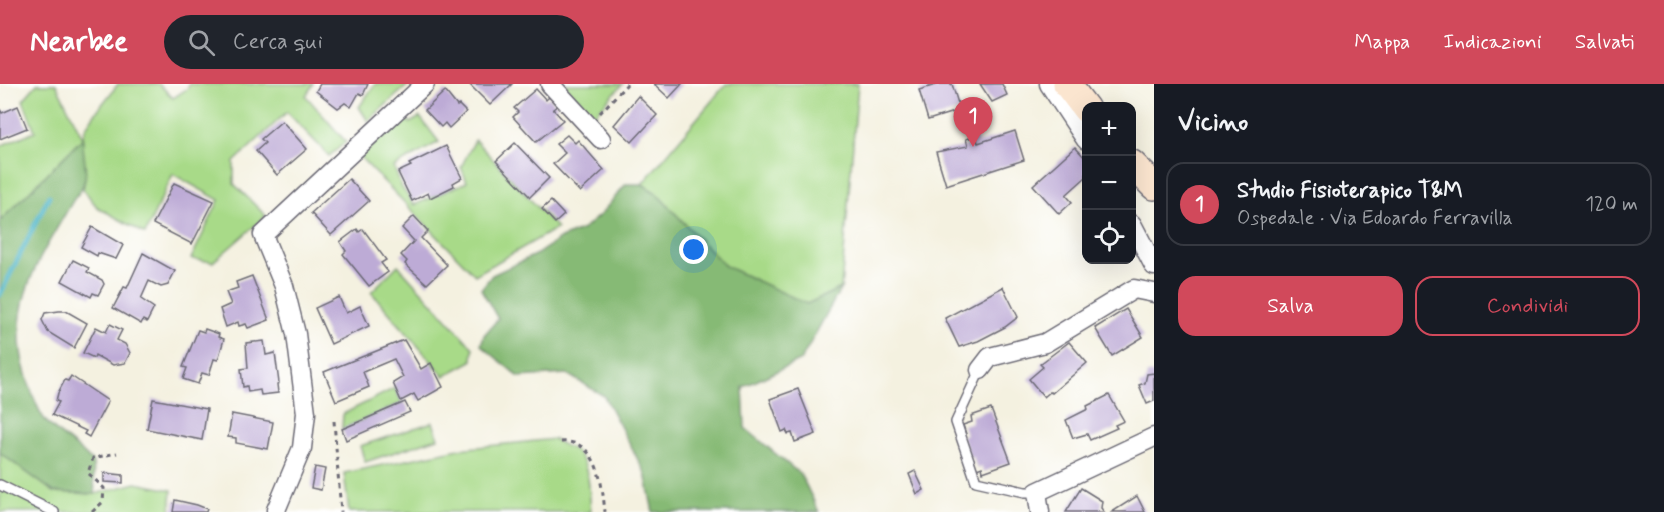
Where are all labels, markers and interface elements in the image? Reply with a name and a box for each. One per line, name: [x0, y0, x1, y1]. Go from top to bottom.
search box: [164, 15, 584, 69]
text: Nearbee: [30, 24, 128, 61]
icon: search: [185, 26, 218, 59]
text: Cerca qui: [233, 28, 323, 56]
text: Mappa: [1354, 28, 1410, 56]
text: Indicazioni: [1443, 28, 1542, 56]
text: Salvati: [1575, 28, 1634, 56]
pin: 1: [954, 98, 992, 147]
map controls: [1082, 102, 1136, 264]
button: +: [1082, 102, 1136, 156]
text: Vicino: [1178, 106, 1248, 140]
button: −: [1082, 156, 1136, 210]
text: Studio Fisioterapico T&M: [1237, 177, 1463, 205]
text: 1: [1195, 191, 1204, 218]
text: 120 m: [1585, 191, 1638, 218]
text: Ospedale · Via Edoardo Ferravilla: [1237, 205, 1513, 232]
button: locate: [1082, 210, 1136, 264]
your location: [679, 235, 708, 264]
button: Salva: [1178, 276, 1403, 336]
button: Condividi: [1415, 276, 1640, 336]

